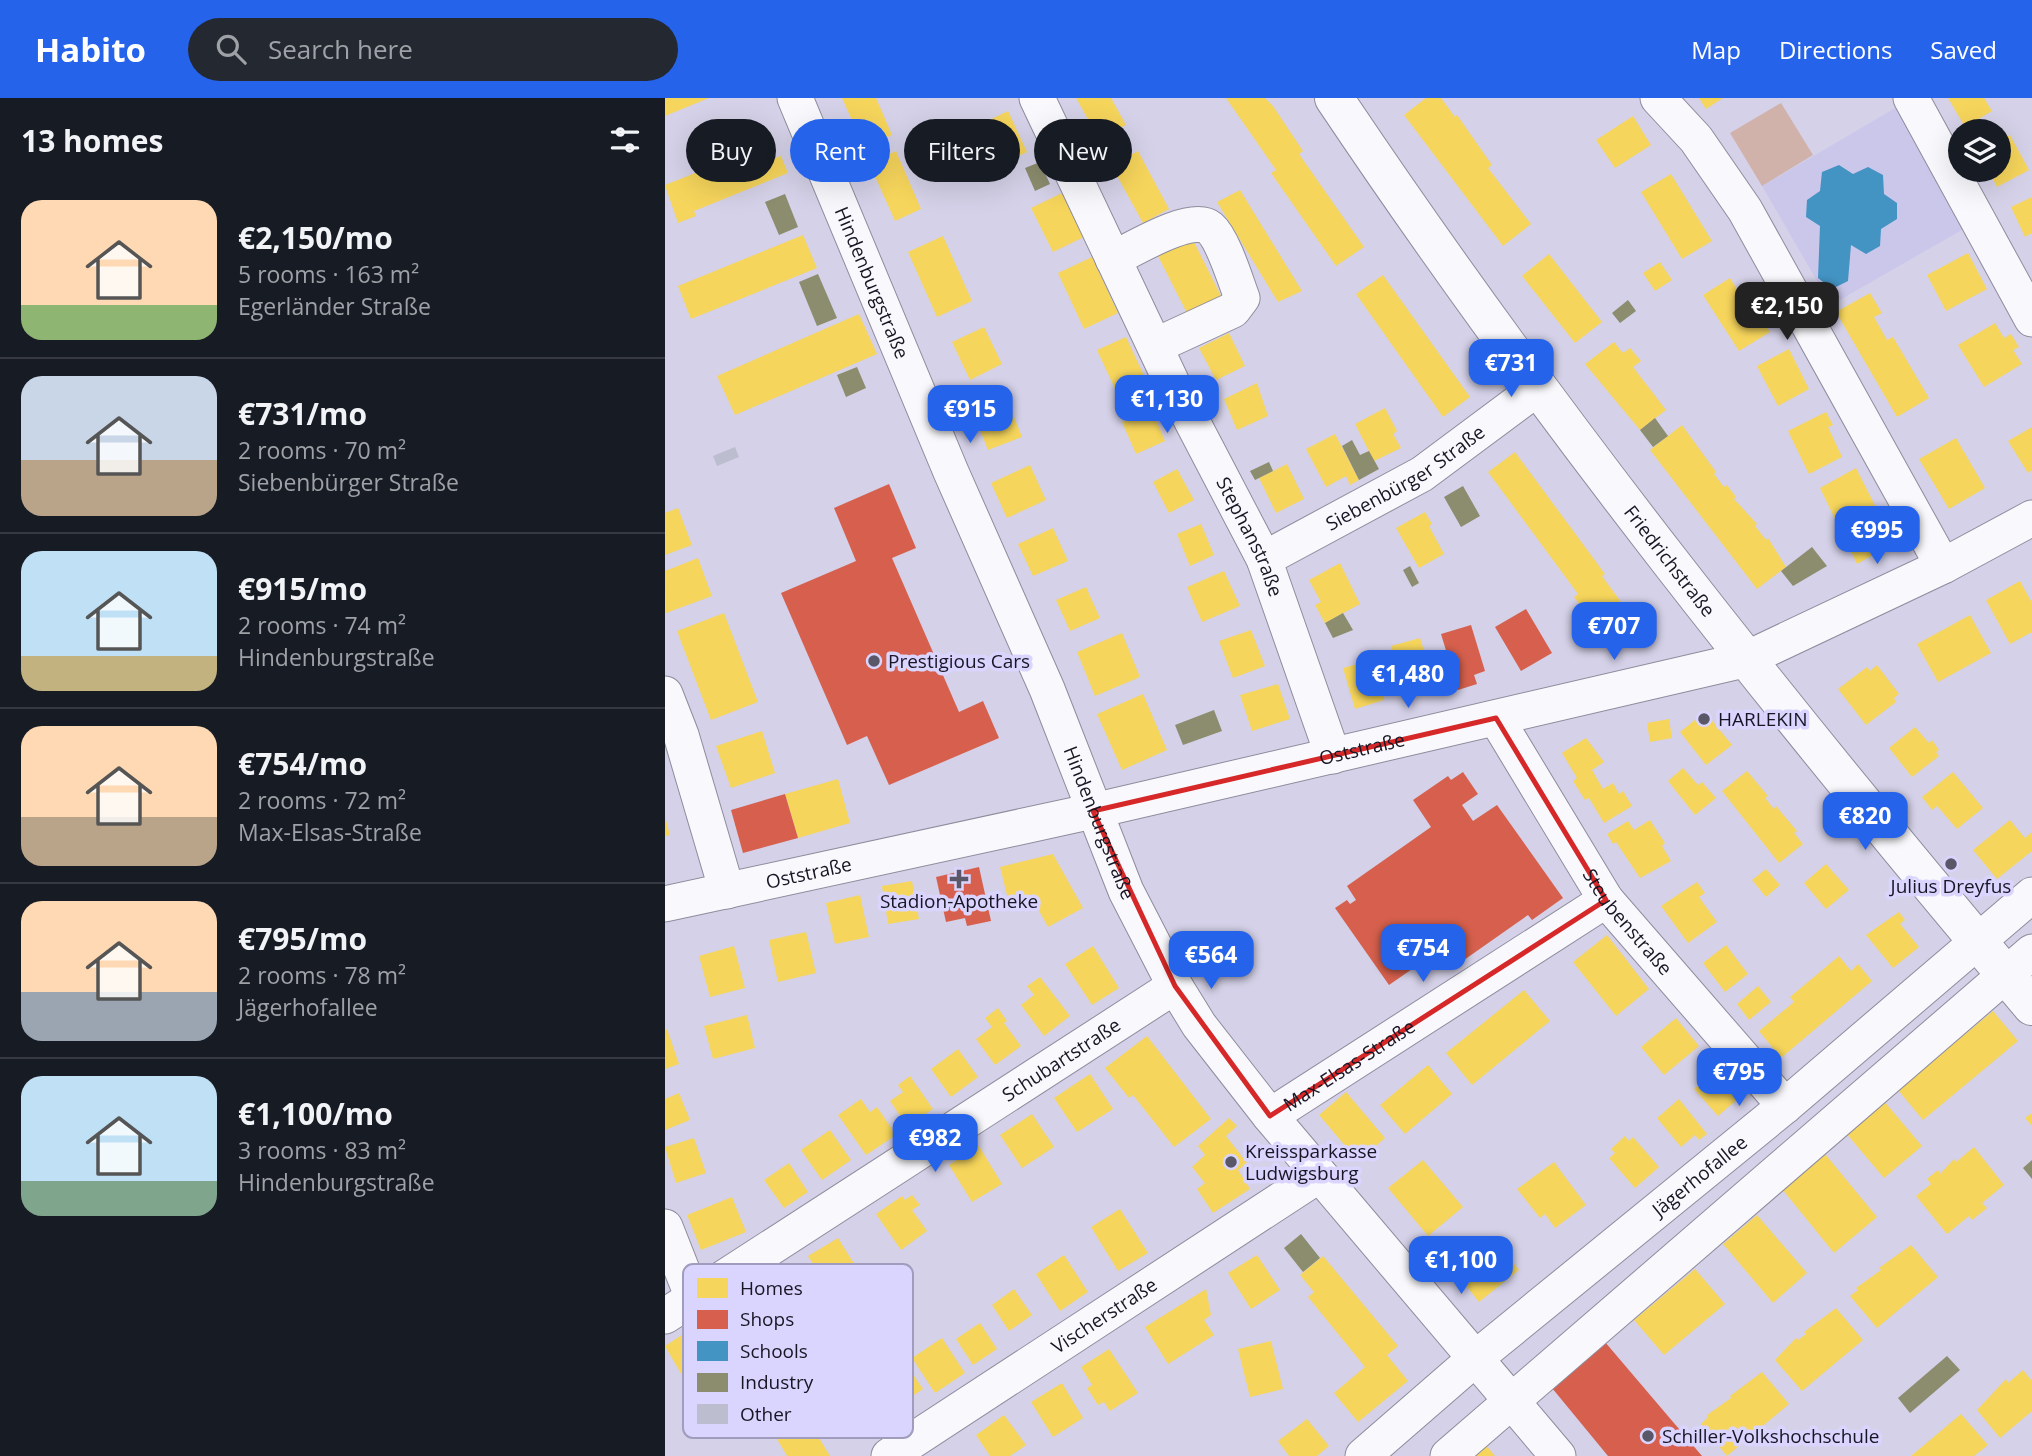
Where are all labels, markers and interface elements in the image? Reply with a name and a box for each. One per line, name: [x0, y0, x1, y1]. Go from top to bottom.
search box: [188, 18, 678, 81]
text: Habito: [35, 27, 146, 72]
icon: search: [212, 30, 250, 68]
text: Search here: [268, 31, 413, 67]
text: Map: [1691, 33, 1741, 66]
text: Directions: [1779, 33, 1892, 66]
text: Saved: [1930, 33, 1997, 66]
chip: Buy: [686, 119, 776, 182]
chip: Rent: [790, 119, 890, 182]
chip: Filters: [904, 119, 1020, 182]
chip: New: [1034, 119, 1132, 182]
map controls: [1948, 119, 2011, 182]
button: layers: [1948, 119, 2011, 182]
text: 13 homes: [21, 120, 164, 161]
icon: filters: [606, 121, 644, 159]
street label: Hindenburgstraße: [829, 203, 915, 363]
text: €2,150/mo: [238, 217, 393, 258]
icon: home: [77, 228, 161, 312]
text: 5 rooms · 163 m²: [238, 258, 419, 290]
pin: €2,150: [1730, 282, 1844, 342]
text: €2,150: [1751, 289, 1823, 321]
text: Egerländer Straße: [238, 290, 431, 322]
pin: €731: [1470, 340, 1552, 399]
text: €731: [1485, 346, 1537, 378]
pin: €1,130: [1110, 376, 1224, 435]
text: €1,130: [1131, 382, 1203, 414]
pin: €915: [929, 386, 1011, 445]
text: €915: [944, 392, 996, 424]
text: €731/mo: [238, 393, 367, 434]
icon: home: [77, 404, 161, 488]
street label: Siebenbürger Straße: [1321, 419, 1490, 536]
text: 2 rooms · 70 m²: [238, 434, 406, 466]
text: Siebenbürger Straße: [238, 466, 459, 498]
street label: Stephanstraße: [1210, 472, 1289, 600]
street label: Friedrichstraße: [1618, 500, 1721, 622]
pin: €995: [1836, 506, 1918, 566]
text: €995: [1851, 513, 1903, 545]
text: €915/mo: [238, 568, 367, 609]
icon: home: [77, 579, 161, 663]
pin: €707: [1573, 602, 1655, 662]
text: 2 rooms · 74 m²: [238, 609, 406, 641]
text: €707: [1588, 609, 1640, 641]
text: Hindenburgstraße: [238, 641, 435, 673]
place label: Prestigious Cars: [888, 648, 1030, 674]
pin: €1,480: [1351, 650, 1465, 710]
marker: Prestigious Cars: [866, 653, 882, 669]
text: €1,480: [1372, 657, 1444, 689]
place label: HARLEKIN: [1718, 706, 1807, 732]
marker: HARLEKIN: [1696, 711, 1712, 727]
street label: Oststraße: [1316, 726, 1407, 771]
street label: Hindenburgstraße: [1058, 742, 1141, 904]
text: €754/mo: [238, 743, 367, 784]
icon: home: [77, 754, 161, 838]
text: 2 rooms · 72 m²: [238, 784, 406, 816]
pin: €820: [1824, 792, 1906, 852]
text: €820: [1839, 799, 1891, 831]
text: Max-Elsas-Straße: [238, 816, 422, 848]
street label: Oststraße: [763, 851, 854, 895]
marker: Julius Dreyfus: [1943, 856, 1959, 872]
street label: Steubenstraße: [1577, 864, 1678, 981]
marker: Stadion-Apotheke: [951, 871, 967, 887]
place label: Julius Dreyfus: [1889, 873, 2011, 899]
place label: Stadion-Apotheke: [880, 888, 1038, 914]
text: €795/mo: [238, 918, 367, 959]
pin: €754: [1382, 924, 1464, 984]
icon: home: [77, 929, 161, 1013]
text: €754: [1397, 931, 1449, 963]
pin: €564: [1170, 932, 1252, 991]
text: €564: [1185, 938, 1237, 970]
text: 2 rooms · 78 m²: [238, 959, 406, 991]
text: Jägerhofallee: [238, 991, 378, 1023]
street label: Schubartstraße: [997, 1012, 1126, 1108]
street label: Max-Elsas-Straße: [1278, 1013, 1420, 1117]
pin: €795: [1698, 1048, 1780, 1108]
text: €795: [1713, 1055, 1765, 1087]
text: €1,100/mo: [238, 1093, 393, 1134]
icon: home: [77, 1104, 161, 1188]
pin: €982: [894, 1114, 976, 1174]
text: €982: [909, 1121, 961, 1153]
street label: Jägerhofallee: [1645, 1129, 1752, 1223]
text: 3 rooms · 83 m²: [238, 1134, 406, 1166]
place label: Kreissparkasse Ludwigsburg: [1245, 1138, 1377, 1186]
marker: Kreissparkasse Ludwigsburg: [1223, 1154, 1239, 1170]
text: Hindenburgstraße: [238, 1166, 435, 1198]
pin: €1,100: [1404, 1236, 1518, 1296]
text: €1,100: [1425, 1243, 1497, 1275]
legend: [683, 1264, 913, 1438]
street label: Vischerstraße: [1046, 1271, 1162, 1359]
text: Homes: [740, 1275, 803, 1301]
text: Shops: [740, 1306, 794, 1332]
text: Schools: [740, 1338, 808, 1364]
text: Industry: [740, 1369, 814, 1395]
text: Other: [740, 1401, 792, 1427]
place label: Schiller-Volkshochschule: [1662, 1423, 1879, 1449]
marker: Schiller-Volkshochschule: [1640, 1428, 1656, 1444]

